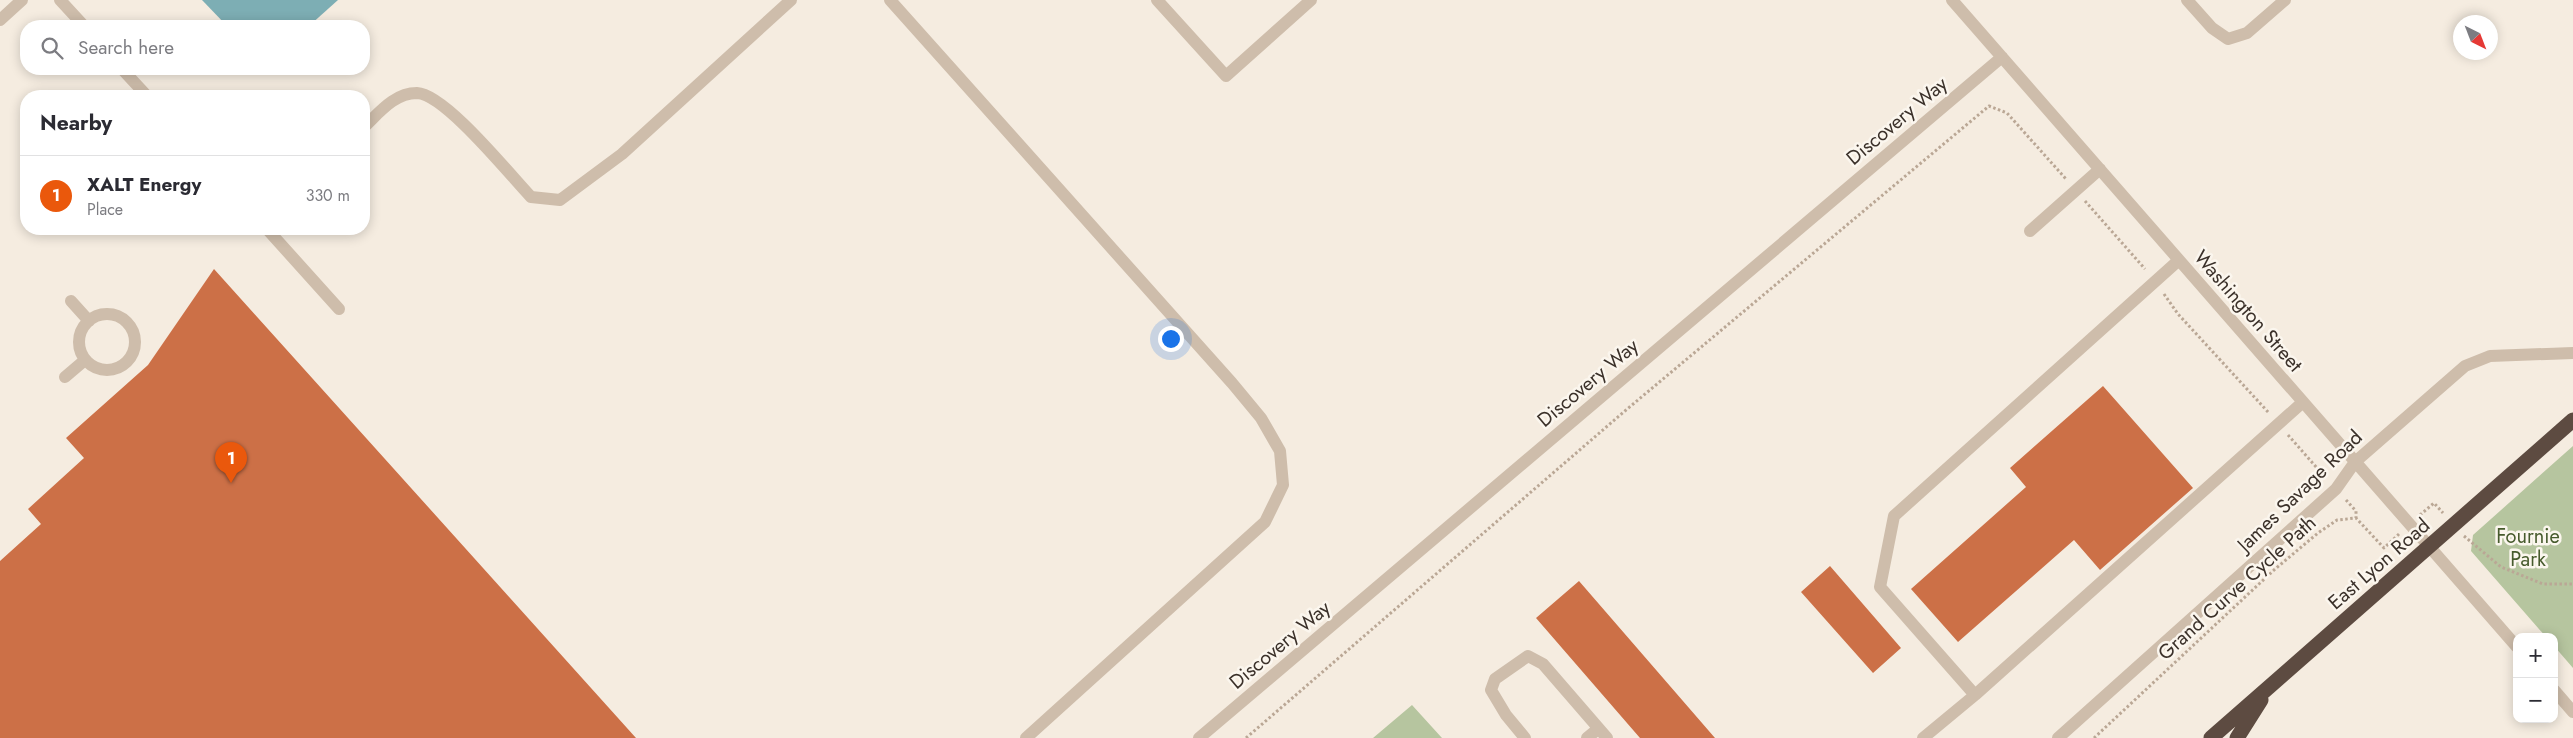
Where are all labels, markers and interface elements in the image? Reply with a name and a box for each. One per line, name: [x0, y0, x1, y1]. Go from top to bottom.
north arrow: [2453, 15, 2498, 60]
search box: [20, 20, 370, 75]
icon: search: [38, 34, 66, 62]
text: Search here: [78, 34, 174, 61]
street label: Discovery Way: [1840, 70, 1954, 172]
text: Nearby: [40, 108, 112, 138]
text: XALT Energy: [87, 171, 201, 198]
text: 1: [52, 184, 60, 207]
text: 330 m: [306, 184, 350, 207]
text: Place: [87, 198, 123, 221]
street label: Washington Street: [2187, 244, 2309, 378]
your location: [1158, 326, 1184, 352]
street label: Discovery Way: [1531, 332, 1645, 434]
street label: James Savage Road: [2229, 424, 2369, 561]
pin: 1: [215, 442, 247, 483]
street label: Grand Curve Cycle Path: [2151, 509, 2323, 667]
street label: East Lyon Road: [2322, 512, 2436, 616]
park label: Fournie Park: [2496, 522, 2560, 574]
street label: Discovery Way: [1223, 594, 1337, 696]
map controls: [2513, 633, 2558, 723]
button: +: [2513, 633, 2558, 678]
button: −: [2513, 678, 2558, 723]

